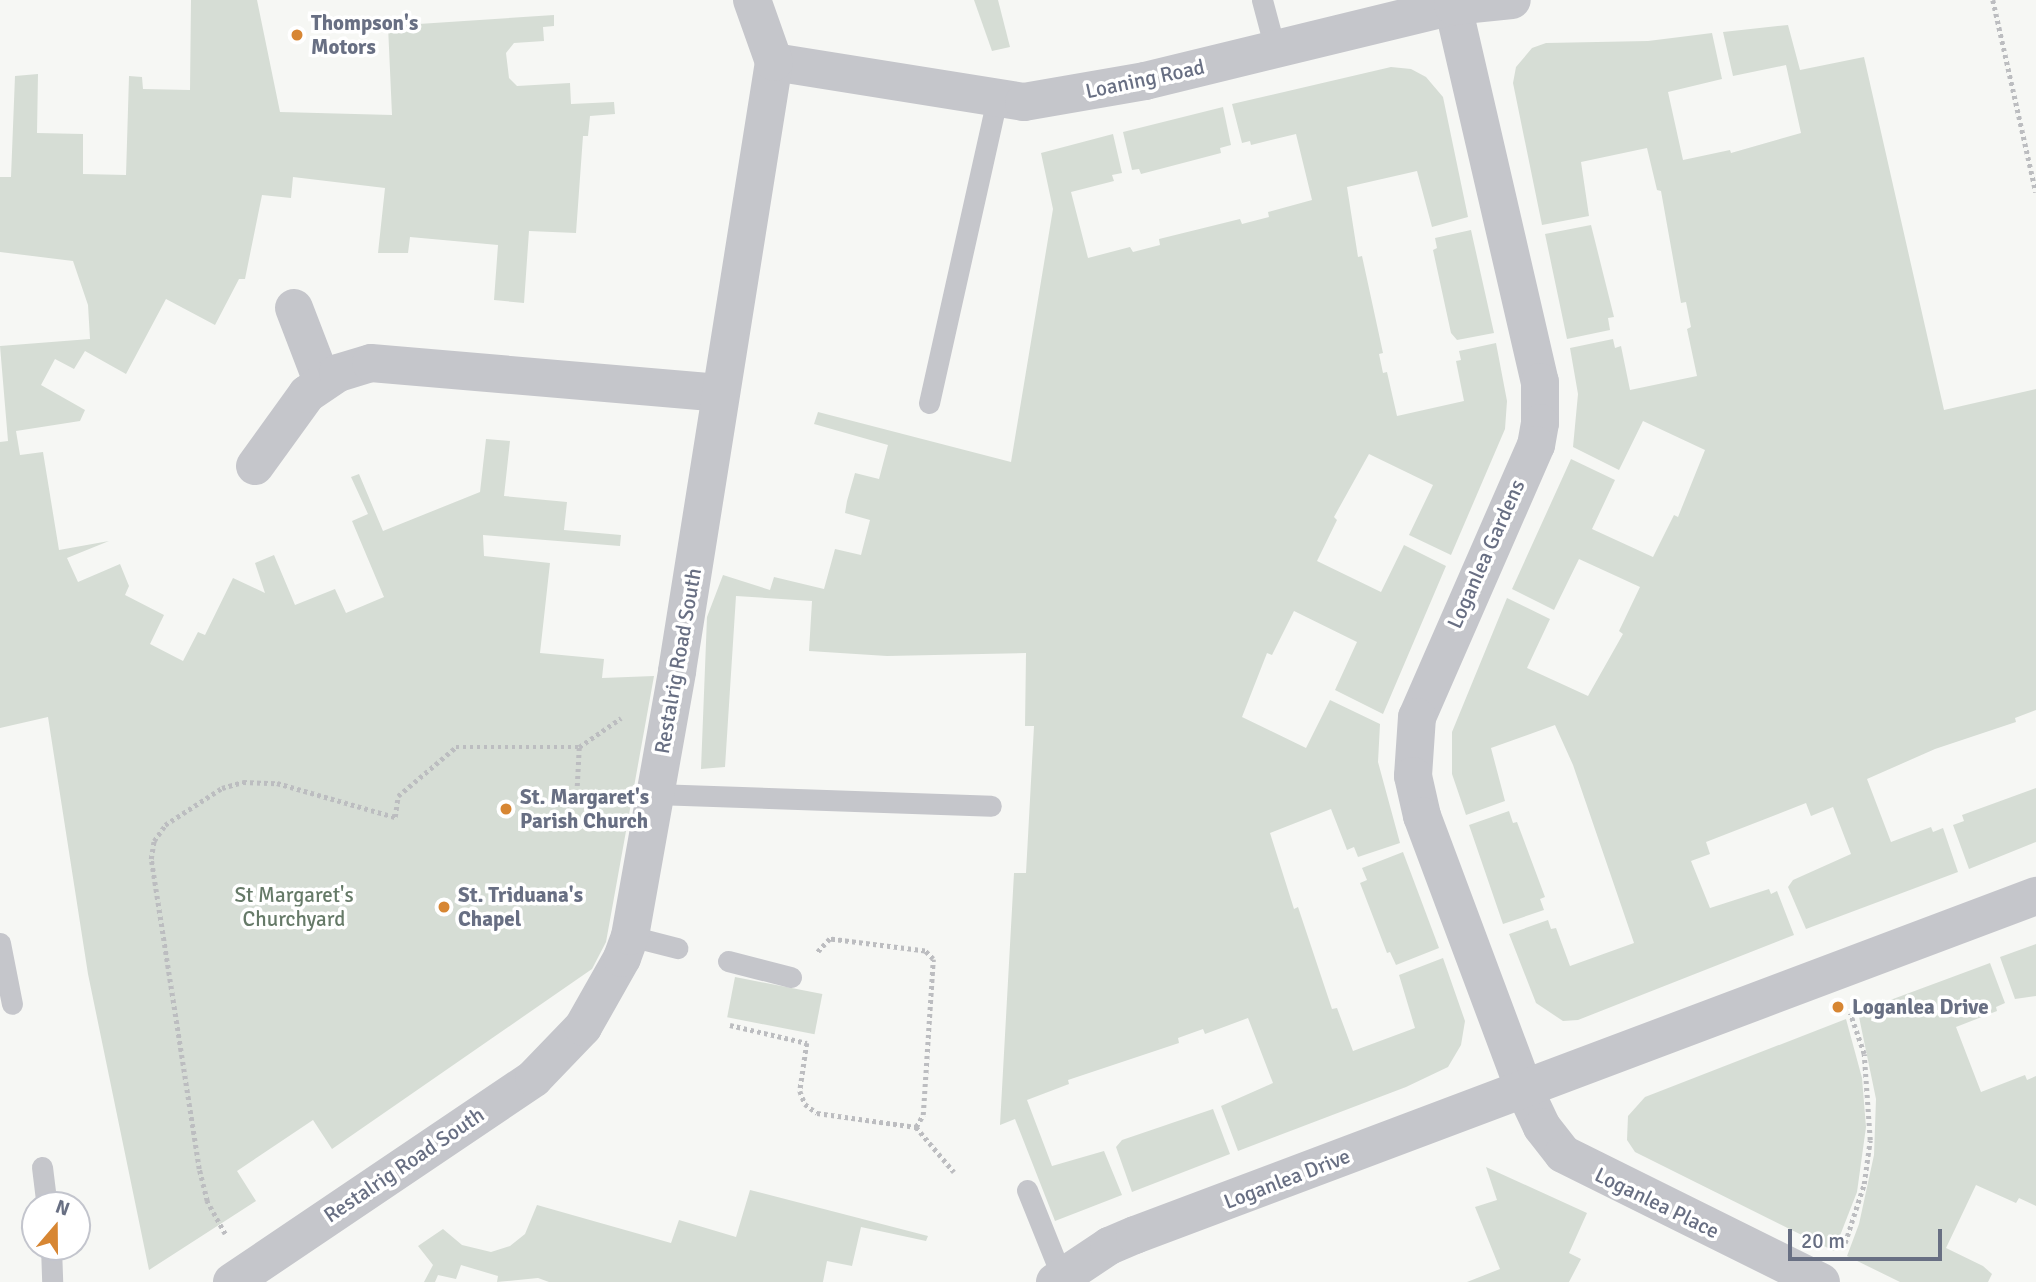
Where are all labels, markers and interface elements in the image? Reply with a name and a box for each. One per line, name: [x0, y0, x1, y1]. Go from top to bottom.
place label: Thompson's Motors: [311, 10, 418, 60]
marker: Thompson's Motors: [289, 27, 305, 43]
street label: Loaning Road: [1083, 54, 1207, 104]
street label: Loganlea Gardens: [1442, 476, 1530, 632]
street label: Restalrig Road South: [649, 566, 707, 756]
place label: St. Margaret's Parish Church: [520, 784, 649, 834]
marker: St. Margaret's Parish Church: [498, 801, 514, 817]
park label: St Margaret's Churchyard: [234, 882, 354, 932]
place label: St. Triduana's Chapel: [458, 882, 583, 932]
marker: St. Triduana's Chapel: [436, 899, 452, 915]
place label: Loganlea Drive: [1852, 994, 1989, 1020]
marker: Loganlea Drive: [1830, 999, 1846, 1015]
street label: Restalrig Road South: [319, 1102, 489, 1228]
street label: Loganlea Drive: [1220, 1143, 1354, 1215]
street label: Loganlea Place: [1591, 1162, 1723, 1244]
north arrow: [21, 1191, 91, 1261]
text: N: [52, 1195, 73, 1222]
scale bar: [1791, 1216, 1945, 1260]
text: 20 m: [1801, 1228, 1845, 1254]

